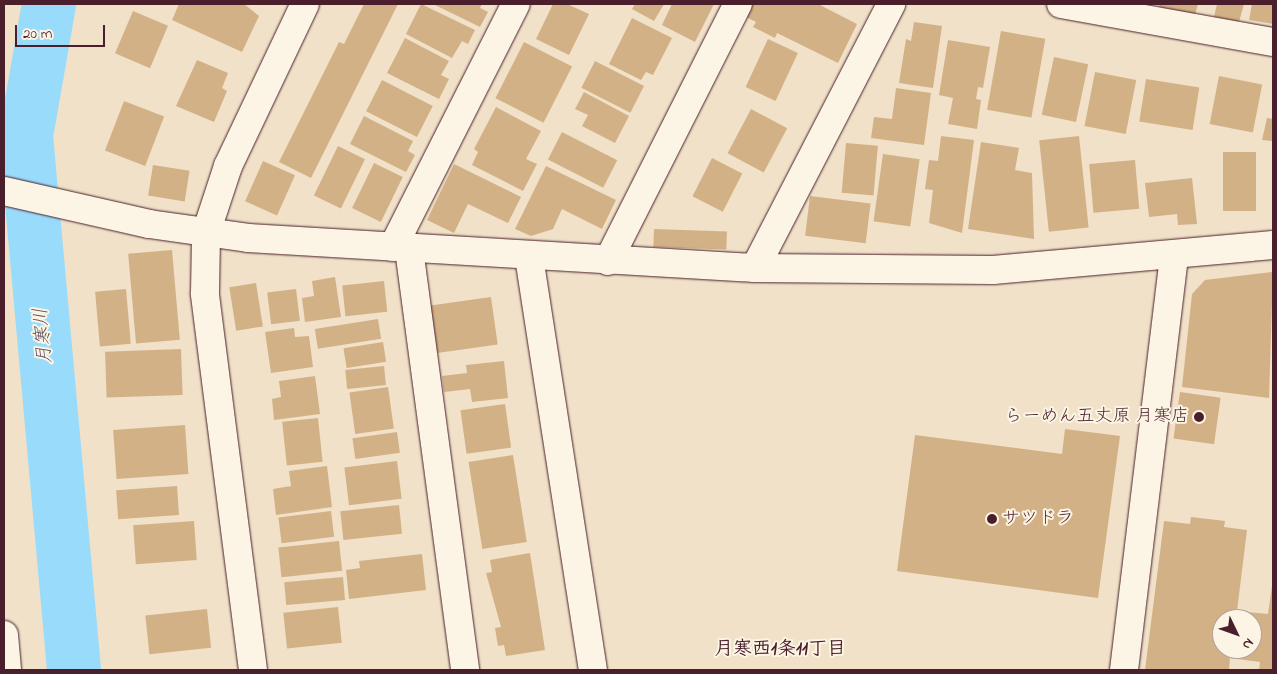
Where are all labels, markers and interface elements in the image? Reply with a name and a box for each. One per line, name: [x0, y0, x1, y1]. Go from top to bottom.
scale bar: [18, 15, 108, 47]
text: 20 m: [23, 23, 52, 45]
water label: 月寒川: [30, 307, 58, 365]
place label: らーめん五丈原 月寒店: [1005, 406, 1189, 428]
marker: らーめん五丈原 月寒店: [1193, 411, 1205, 423]
place label: サツドラ: [1002, 508, 1074, 530]
marker: サツドラ: [986, 513, 998, 525]
north arrow: [1212, 609, 1262, 659]
text: N: [1237, 633, 1259, 654]
district label: 月寒西1条11丁目: [714, 639, 846, 661]

